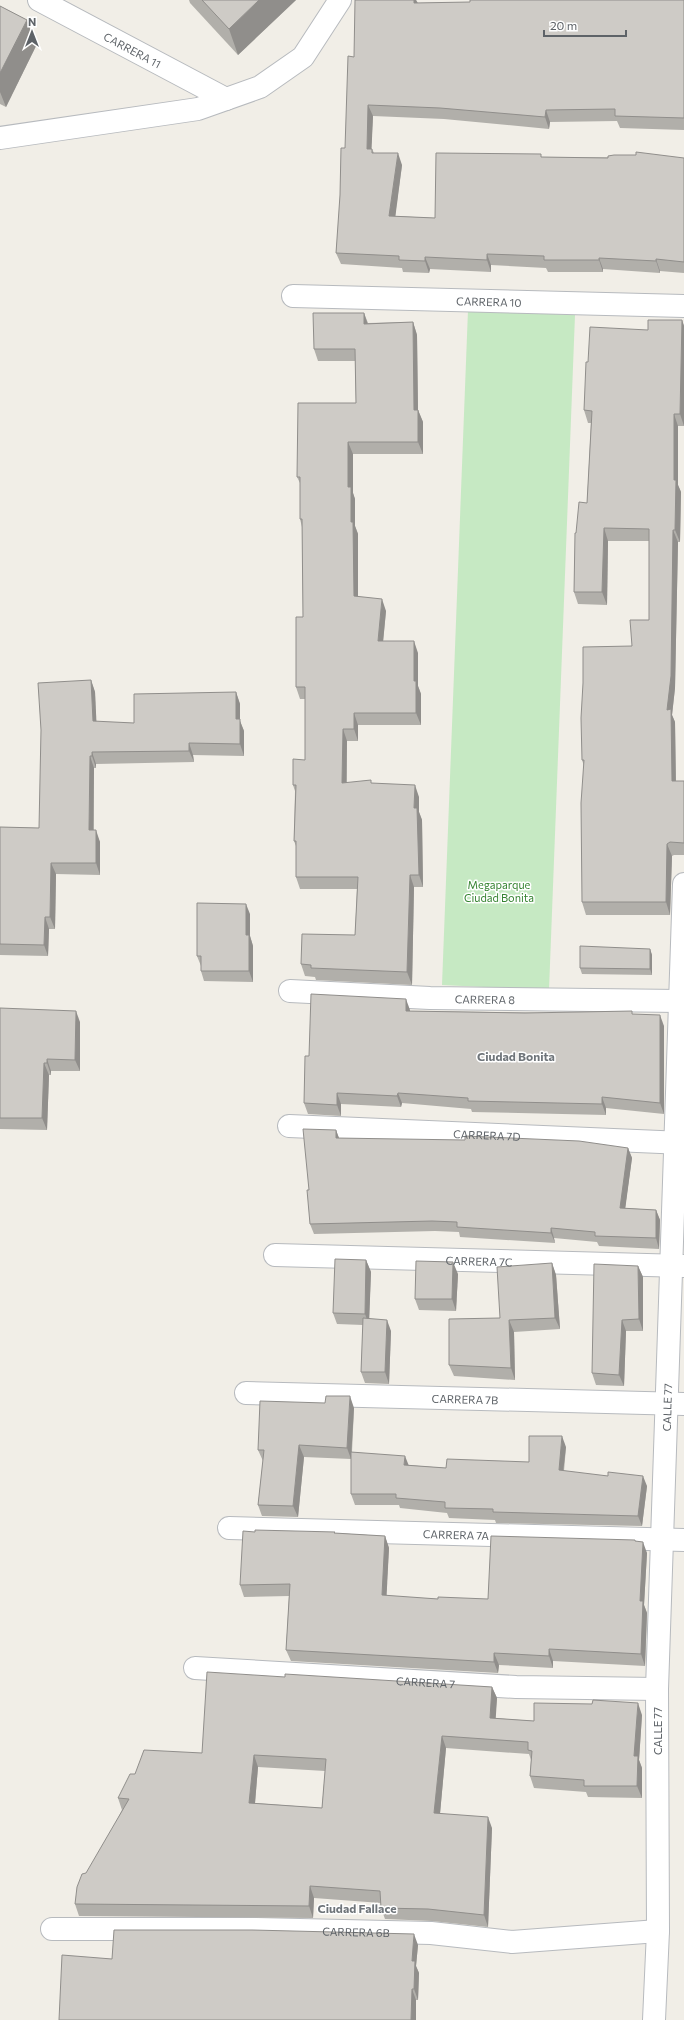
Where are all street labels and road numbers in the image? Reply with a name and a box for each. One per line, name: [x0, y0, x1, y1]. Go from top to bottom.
street label: CARRERA 11: [102, 29, 164, 70]
street label: CARRERA 10: [456, 294, 522, 308]
street label: CARRERA 8: [455, 992, 515, 1006]
street label: CARRERA 7D: [453, 1127, 521, 1142]
street label: CARRERA 7C: [445, 1253, 512, 1268]
street label: CALLE 77: [659, 1383, 674, 1431]
street label: CARRERA 7B: [432, 1391, 498, 1406]
street label: CARRERA 7A: [423, 1527, 489, 1541]
street label: CARRERA 7: [396, 1673, 456, 1690]
street label: CALLE 77: [651, 1707, 664, 1755]
street label: CARRERA 6B: [322, 1924, 390, 1939]

